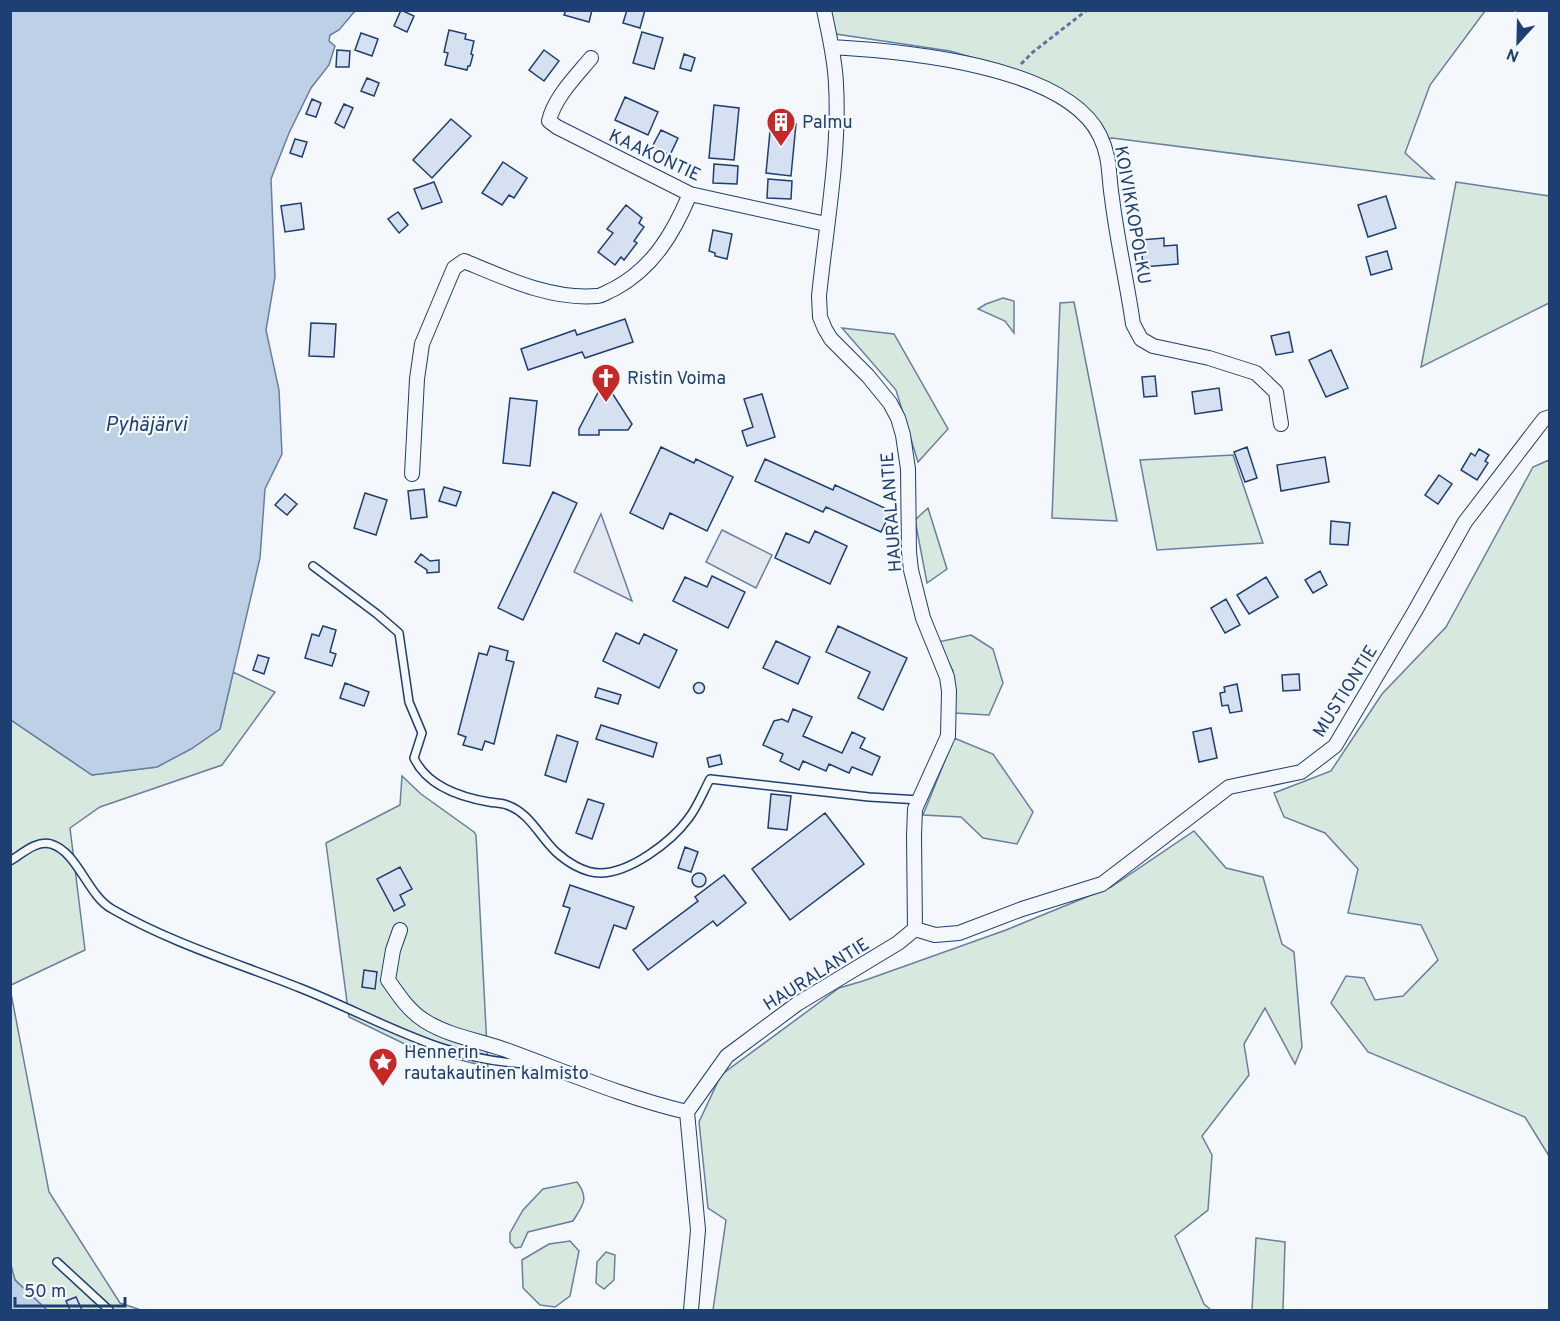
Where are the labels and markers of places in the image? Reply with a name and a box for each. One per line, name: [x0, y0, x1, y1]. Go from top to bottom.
building icon: Palmu: [765, 106, 797, 148]
place label: Palmu: [802, 112, 853, 135]
church icon: Ristin Voima: [590, 362, 622, 404]
place label: Ristin Voima: [627, 368, 726, 391]
place label: Hennerin rautakautinen kalmisto: [404, 1042, 589, 1086]
place icon: Hennerin rautakautinen kalmisto: [367, 1046, 399, 1088]

